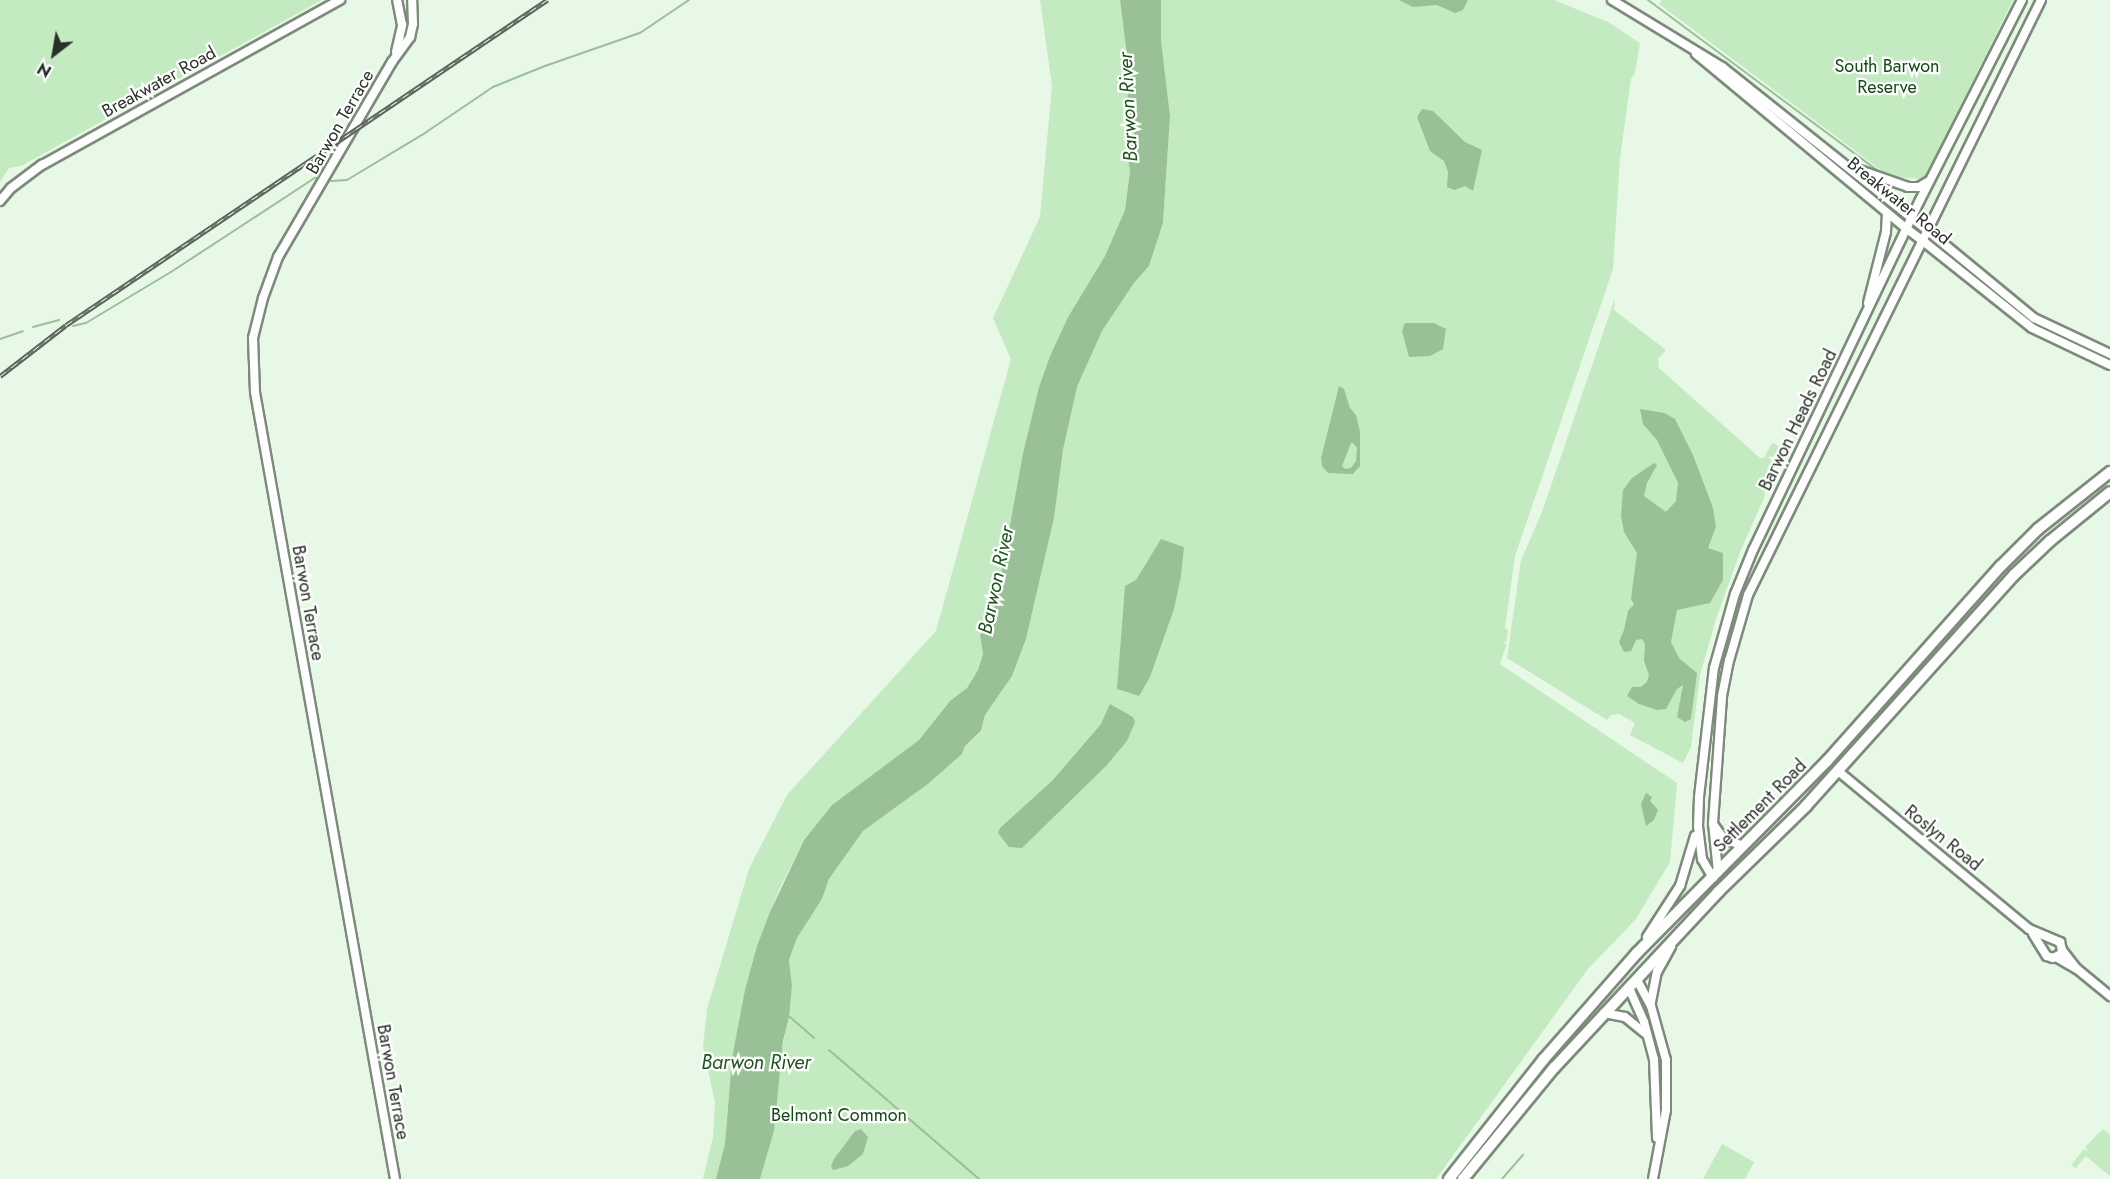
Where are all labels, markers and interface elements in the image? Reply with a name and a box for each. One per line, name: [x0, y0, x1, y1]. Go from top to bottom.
north arrow: [24, 24, 84, 84]
street label: Breakwater Road: [98, 42, 220, 122]
water label: Barwon River: [1113, 52, 1143, 162]
park label: South Barwon Reserve: [1835, 56, 1939, 98]
text: N: [33, 57, 56, 83]
street label: Barwon Terrace: [301, 66, 379, 178]
street label: Breakwater Road: [1843, 153, 1955, 249]
street label: Barwon Heads Road: [1754, 346, 1842, 494]
water label: Barwon River: [973, 524, 1019, 636]
street label: Barwon Terrace: [287, 544, 329, 662]
street label: Settlement Road: [1709, 755, 1811, 857]
street label: Roslyn Road: [1900, 800, 1986, 876]
street label: Barwon Terrace: [372, 1023, 414, 1141]
water label: Barwon River: [701, 1050, 811, 1074]
park label: Belmont Common: [771, 1104, 907, 1126]

